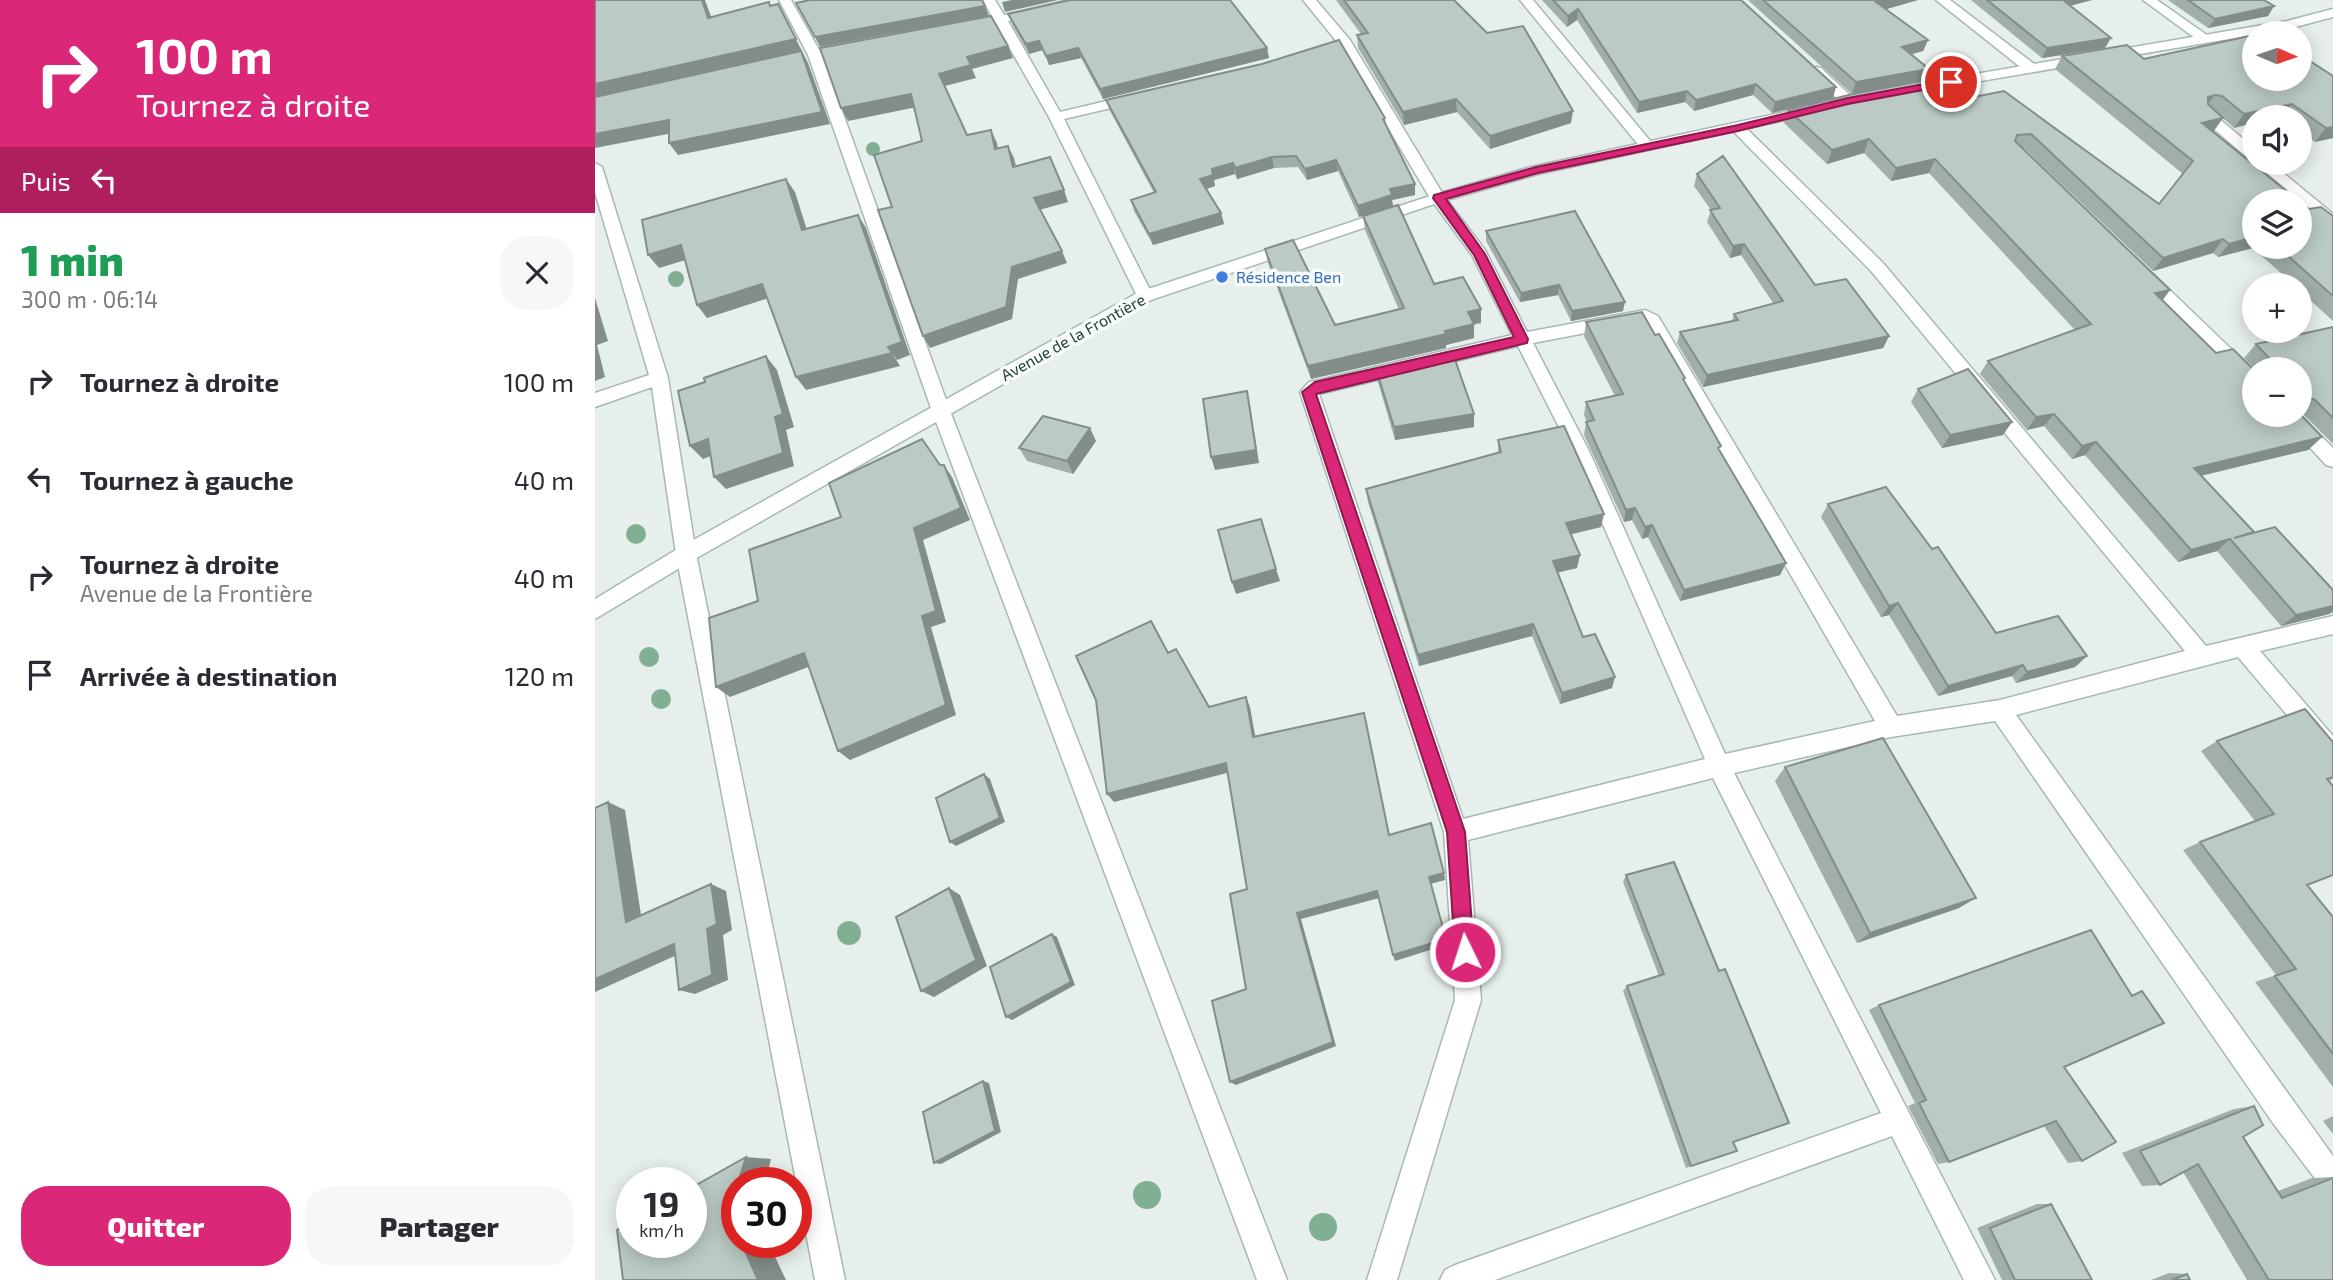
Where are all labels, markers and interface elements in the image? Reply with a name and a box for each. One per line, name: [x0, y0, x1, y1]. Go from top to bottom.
north arrow: [2242, 21, 2312, 91]
map controls: [2242, 21, 2312, 427]
text: 100 m: [136, 25, 273, 84]
icon: right: [21, 28, 112, 119]
pin: [1921, 52, 1981, 112]
icon: arrive: [1932, 63, 1970, 101]
text: Tournez à droite: [136, 85, 370, 123]
button: sound: [2242, 105, 2312, 175]
icon: left: [85, 161, 123, 199]
text: Puis: [21, 165, 71, 196]
button: layers: [2242, 189, 2312, 259]
text: 1 min: [21, 234, 124, 284]
button: close: [500, 236, 574, 310]
place label: Résidence Ben: [1236, 267, 1341, 286]
marker: Résidence Ben: [1214, 269, 1230, 285]
button: +: [2242, 273, 2312, 343]
text: 300 m · 06:14: [21, 285, 158, 313]
street label: Avenue de la Frontière: [997, 289, 1148, 384]
button: −: [2242, 357, 2312, 427]
icon: right: [21, 362, 59, 400]
text: Tournez à droite: [80, 366, 279, 397]
text: 100 m: [504, 366, 574, 397]
icon: left: [21, 460, 59, 498]
text: Tournez à gauche: [80, 464, 294, 495]
text: 40 m: [514, 464, 574, 495]
text: Tournez à droite: [80, 548, 279, 579]
icon: right: [21, 558, 59, 596]
text: 40 m: [514, 562, 574, 593]
text: Avenue de la Frontière: [80, 579, 313, 607]
icon: arrive: [21, 656, 59, 694]
text: Arrivée à destination: [80, 660, 337, 691]
text: 120 m: [505, 660, 574, 691]
position arrow: [1428, 915, 1502, 989]
speed limit sign: 30: [721, 1167, 812, 1258]
text: 19: [644, 1182, 679, 1224]
button: Quitter: [21, 1186, 291, 1266]
button: Partager: [305, 1186, 574, 1266]
text: km/h: [639, 1219, 684, 1241]

